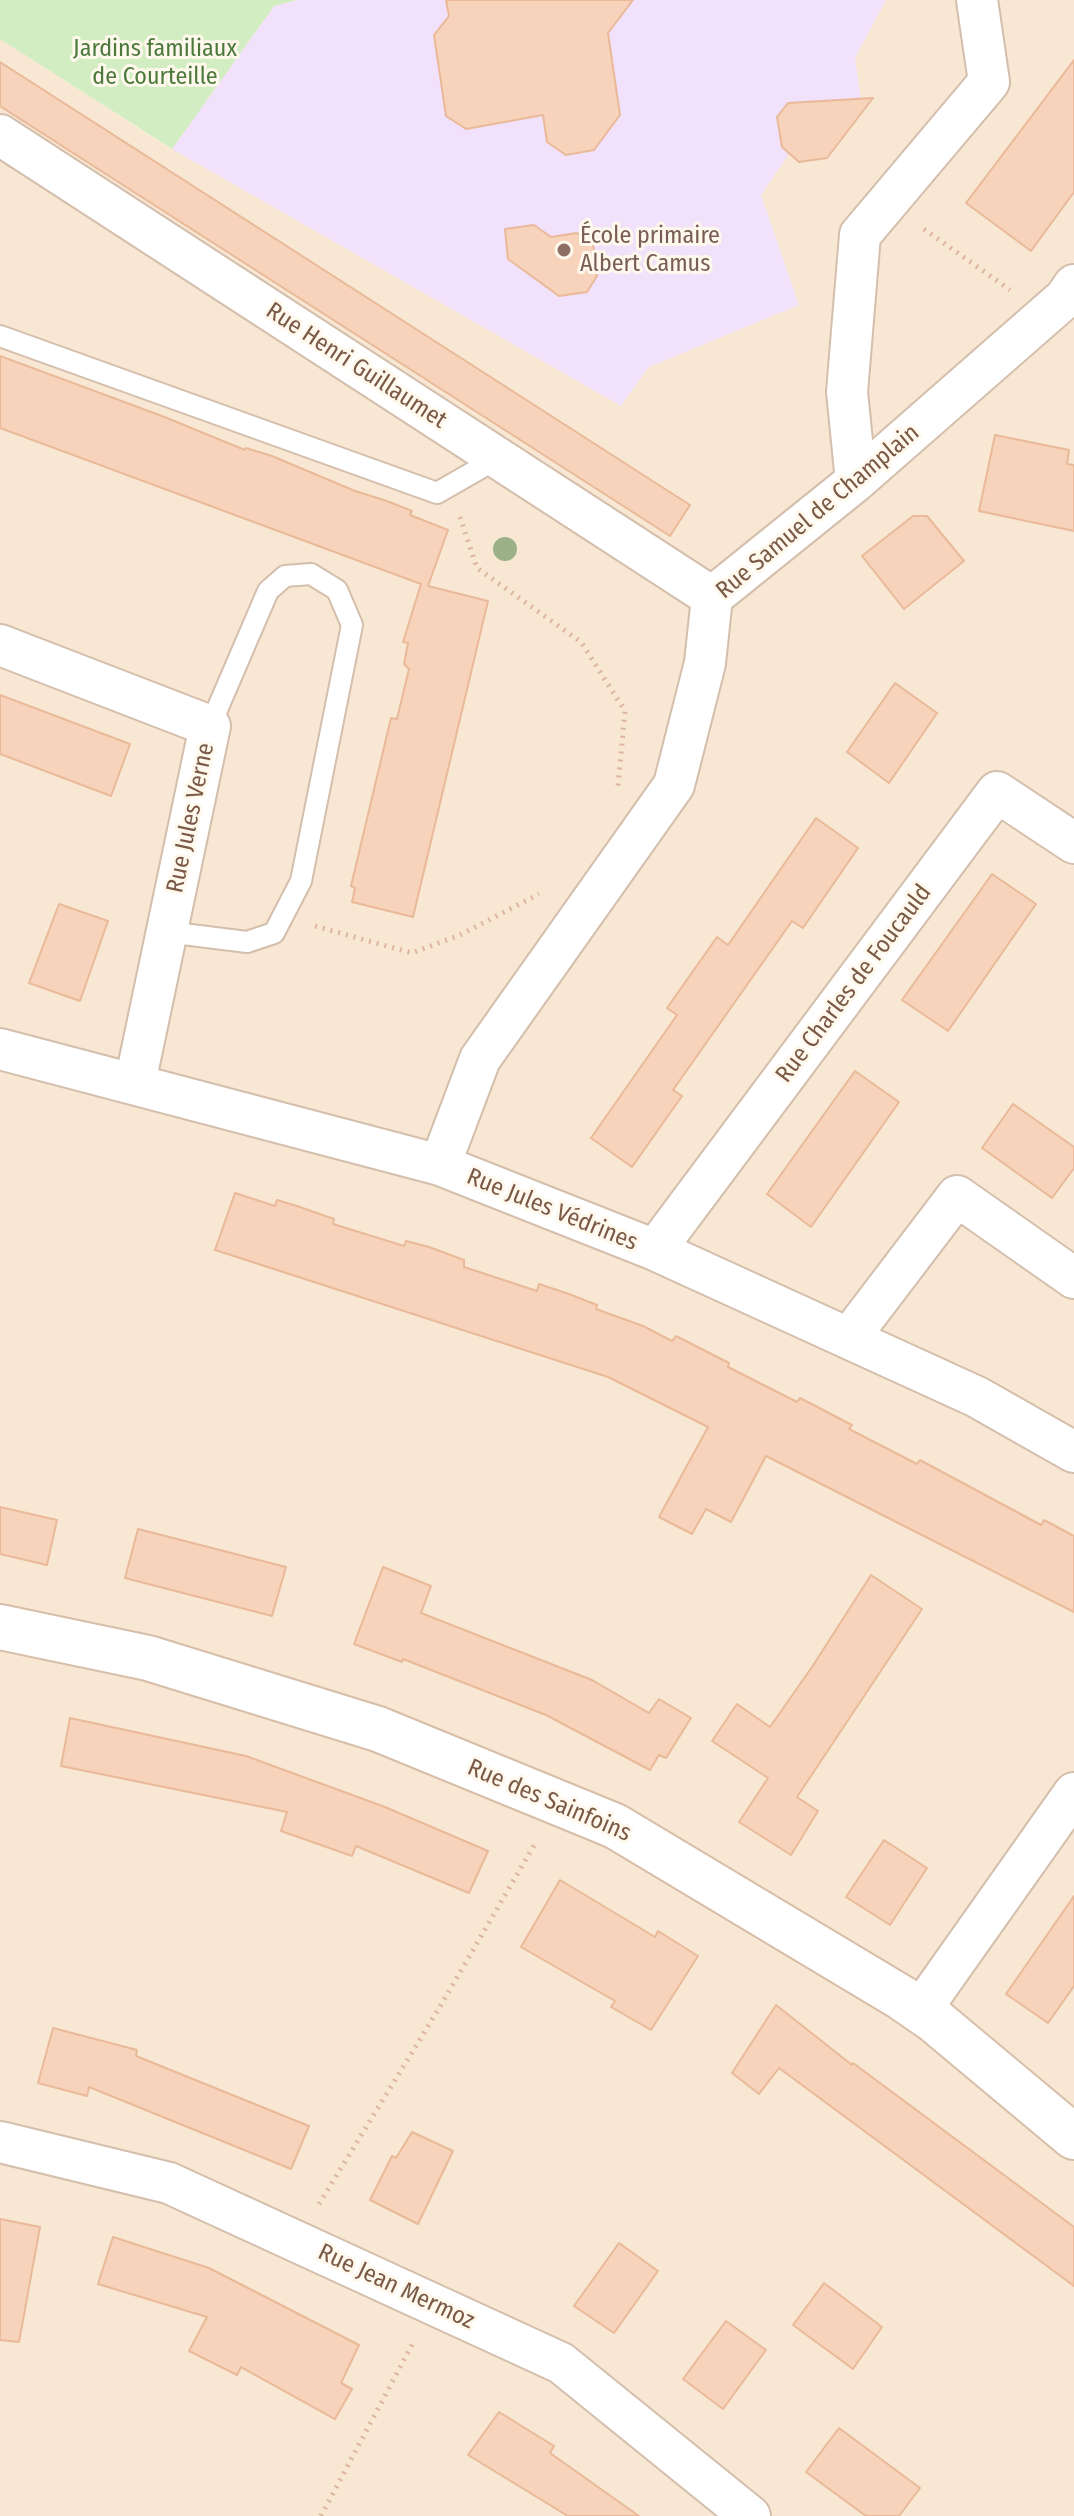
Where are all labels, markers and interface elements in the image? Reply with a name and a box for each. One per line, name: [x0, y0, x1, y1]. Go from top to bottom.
park label: Jardins familiaux de Courteille: [73, 35, 237, 91]
place label: École primaire Albert Camus: [580, 222, 720, 278]
marker: École primaire Albert Camus: [555, 241, 573, 259]
street label: Rue Henri Guillaumet: [260, 297, 452, 435]
street label: Rue Samuel de Champlain: [711, 419, 925, 605]
street label: Rue Jules Verne: [161, 740, 221, 896]
street label: Rue Charles de Foucauld: [770, 879, 938, 1089]
street label: Rue Jules Védrines: [462, 1163, 642, 1257]
street label: Rue des Sainfoins: [463, 1754, 635, 1848]
street label: Rue Jean Mermoz: [313, 2238, 479, 2336]

